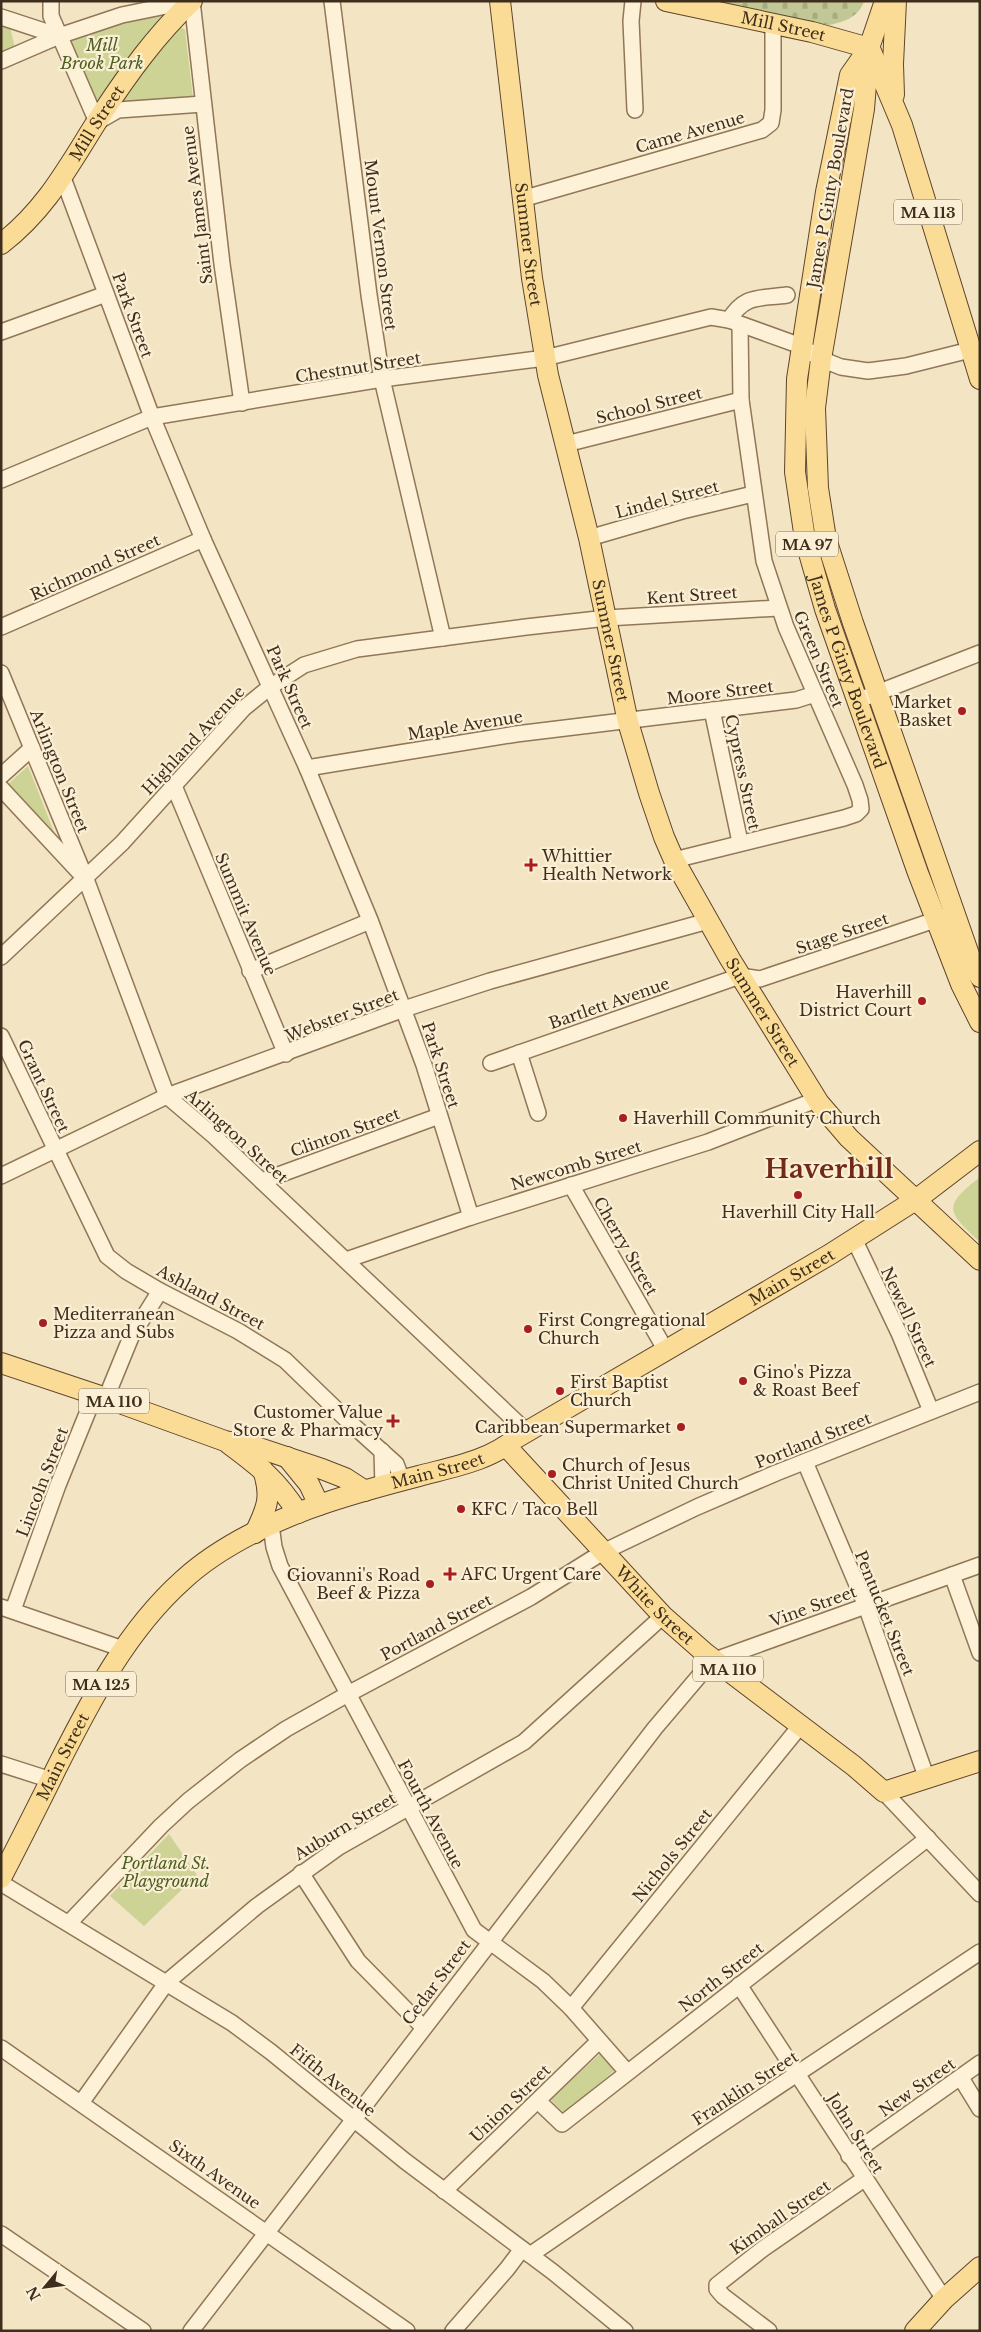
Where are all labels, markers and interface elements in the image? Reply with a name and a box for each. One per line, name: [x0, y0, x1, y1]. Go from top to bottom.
street label: Mill Street: [739, 7, 828, 45]
park label: Mill Brook Park: [60, 35, 143, 73]
street label: Mill Street: [65, 81, 128, 165]
street label: James P Ginty Boulevard: [802, 86, 858, 292]
street label: Came Avenue: [633, 107, 747, 157]
street label: Saint James Avenue: [177, 125, 217, 285]
street label: Mount Vernon Street: [361, 158, 401, 332]
street label: Summer Street: [511, 181, 546, 308]
road number: MA 113: [894, 200, 962, 224]
street label: Park Street: [108, 269, 158, 361]
street label: Chestnut Street: [294, 347, 422, 387]
street label: School Street: [594, 382, 704, 428]
street label: Lindel Street: [613, 476, 721, 522]
street label: Richmond Street: [27, 529, 163, 605]
road number: MA 97: [776, 532, 838, 556]
street label: James P Ginty Boulevard: [805, 571, 890, 771]
street label: Summer Street: [588, 577, 633, 704]
street label: Kent Street: [646, 582, 738, 608]
street label: Green Street: [790, 607, 848, 711]
street label: Park Street: [263, 642, 317, 732]
street label: Moore Street: [666, 676, 774, 708]
street label: Highland Avenue: [137, 681, 249, 799]
place label: Market Basket: [894, 692, 952, 730]
street label: Arlington Street: [26, 705, 94, 836]
marker: Market Basket: [956, 705, 968, 717]
street label: Maple Avenue: [406, 706, 524, 744]
street label: Cypress Street: [721, 712, 765, 832]
place label: Whittier Health Network: [541, 846, 672, 884]
street label: Summit Avenue: [211, 849, 281, 979]
marker: Whittier Health Network: [524, 858, 538, 872]
street label: Stage Street: [793, 908, 891, 958]
street label: Summer Street: [722, 954, 804, 1070]
street label: Bartlett Avenue: [546, 973, 672, 1033]
place label: Haverhill District Court: [799, 982, 912, 1020]
street label: Webster Street: [282, 984, 401, 1046]
marker: Haverhill District Court: [916, 995, 928, 1007]
street label: Park Street: [418, 1019, 464, 1111]
street label: Grant Street: [14, 1036, 74, 1136]
street label: Arlington Street: [181, 1084, 293, 1187]
street label: Clinton Street: [288, 1103, 402, 1161]
place label: Haverhill Community Church: [633, 1108, 881, 1128]
marker: Haverhill Community Church: [617, 1112, 629, 1124]
street label: Newcomb Street: [508, 1136, 644, 1194]
district label: Haverhill: [764, 1153, 894, 1185]
marker: Haverhill City Hall: [792, 1189, 804, 1201]
street label: Cherry Street: [590, 1193, 662, 1299]
place label: Haverhill City Hall: [721, 1202, 875, 1222]
street label: Main Street: [745, 1244, 838, 1310]
street label: Ashland Street: [153, 1260, 268, 1334]
street label: Newell Street: [877, 1264, 941, 1370]
place label: Mediterranean Pizza and Subs: [53, 1304, 175, 1342]
place label: First Congregational Church: [538, 1310, 706, 1348]
marker: Mediterranean Pizza and Subs: [37, 1317, 49, 1329]
marker: First Congregational Church: [522, 1323, 534, 1335]
place label: Gino's Pizza & Roast Beef: [753, 1362, 861, 1400]
place label: First Baptist Church: [570, 1372, 669, 1410]
marker: Gino's Pizza & Roast Beef: [737, 1375, 749, 1387]
marker: First Baptist Church: [554, 1385, 566, 1397]
road number: MA 110: [79, 1388, 149, 1414]
place label: Customer Value Store & Pharmacy: [233, 1402, 384, 1440]
street label: Portland Street: [752, 1408, 874, 1472]
marker: Customer Value Store & Pharmacy: [387, 1415, 399, 1427]
place label: Caribbean Supermarket: [475, 1417, 671, 1437]
marker: Caribbean Supermarket: [675, 1421, 687, 1433]
street label: Lincoln Street: [12, 1424, 72, 1540]
street label: Main Street: [389, 1448, 487, 1493]
place label: Church of Jesus Christ United Church: [562, 1455, 739, 1493]
marker: Church of Jesus Christ United Church: [546, 1468, 558, 1480]
place label: KFC / Taco Bell: [471, 1499, 598, 1519]
marker: KFC / Taco Bell: [455, 1503, 467, 1515]
street label: Pentucket Street: [851, 1547, 919, 1679]
street label: White Street: [611, 1561, 698, 1649]
place label: AFC Urgent Care: [460, 1564, 601, 1584]
place label: Giovanni's Road Beef & Pizza: [287, 1565, 420, 1603]
marker: AFC Urgent Care: [443, 1567, 457, 1581]
marker: Giovanni's Road Beef & Pizza: [424, 1578, 436, 1590]
street label: Vine Street: [766, 1581, 859, 1631]
street label: Portland Street: [377, 1589, 495, 1665]
road number: MA 110: [693, 1656, 763, 1682]
road number: MA 125: [66, 1672, 136, 1696]
street label: Main Street: [32, 1709, 93, 1804]
street label: Fourth Avenue: [394, 1756, 468, 1872]
street label: Auburn Street: [290, 1788, 400, 1865]
street label: Nichols Street: [628, 1804, 716, 1906]
park label: Portland St. Playground: [121, 1853, 210, 1891]
street label: Cedar Street: [397, 1935, 475, 2029]
street label: North Street: [675, 1938, 767, 2016]
street label: Fifth Avenue: [286, 2039, 380, 2121]
street label: Franklin Street: [688, 2046, 802, 2130]
street label: New Street: [875, 2053, 959, 2121]
street label: Union Street: [466, 2060, 554, 2146]
street label: John Street: [822, 2087, 889, 2177]
street label: Sixth Avenue: [165, 2135, 265, 2213]
street label: Kimball Street: [726, 2175, 834, 2259]
north arrow: [20, 2262, 70, 2312]
text: N: [23, 2283, 45, 2303]

